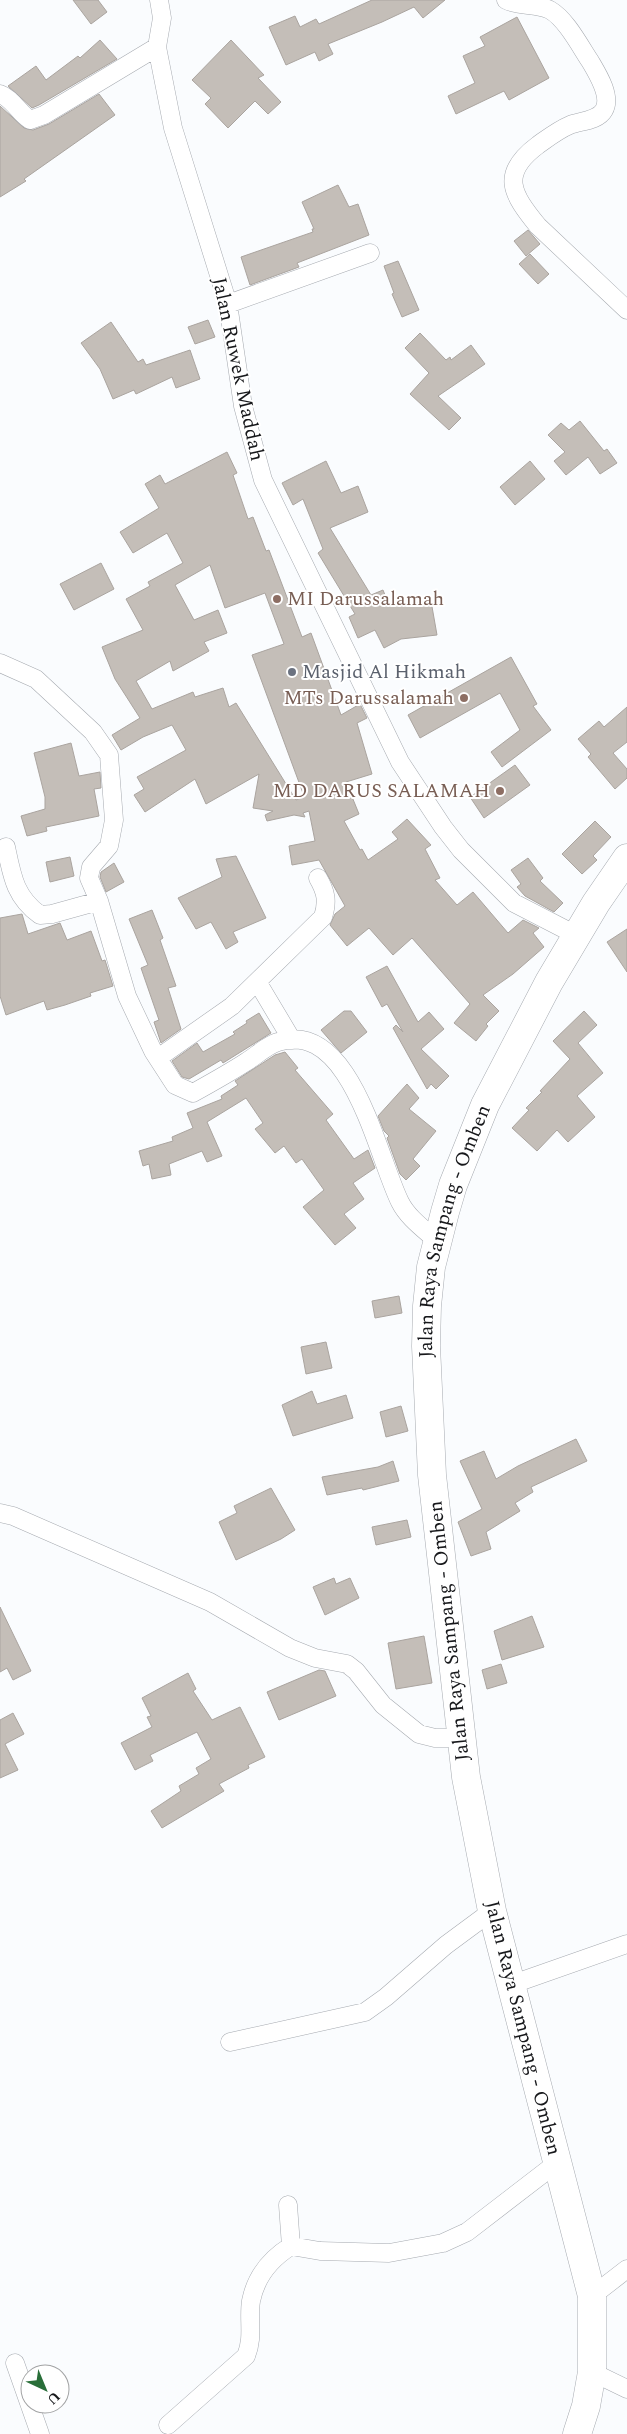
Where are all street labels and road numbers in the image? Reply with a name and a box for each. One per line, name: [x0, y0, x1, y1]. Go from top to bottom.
street label: Jalan Ruwek Maddah: [204, 274, 272, 464]
street label: Jalan Raya Sampang - Omben: [411, 1100, 499, 1359]
street label: Jalan Raya Sampang - Omben: [420, 1499, 478, 1763]
street label: Jalan Raya Sampang - Omben: [477, 1897, 569, 2159]

